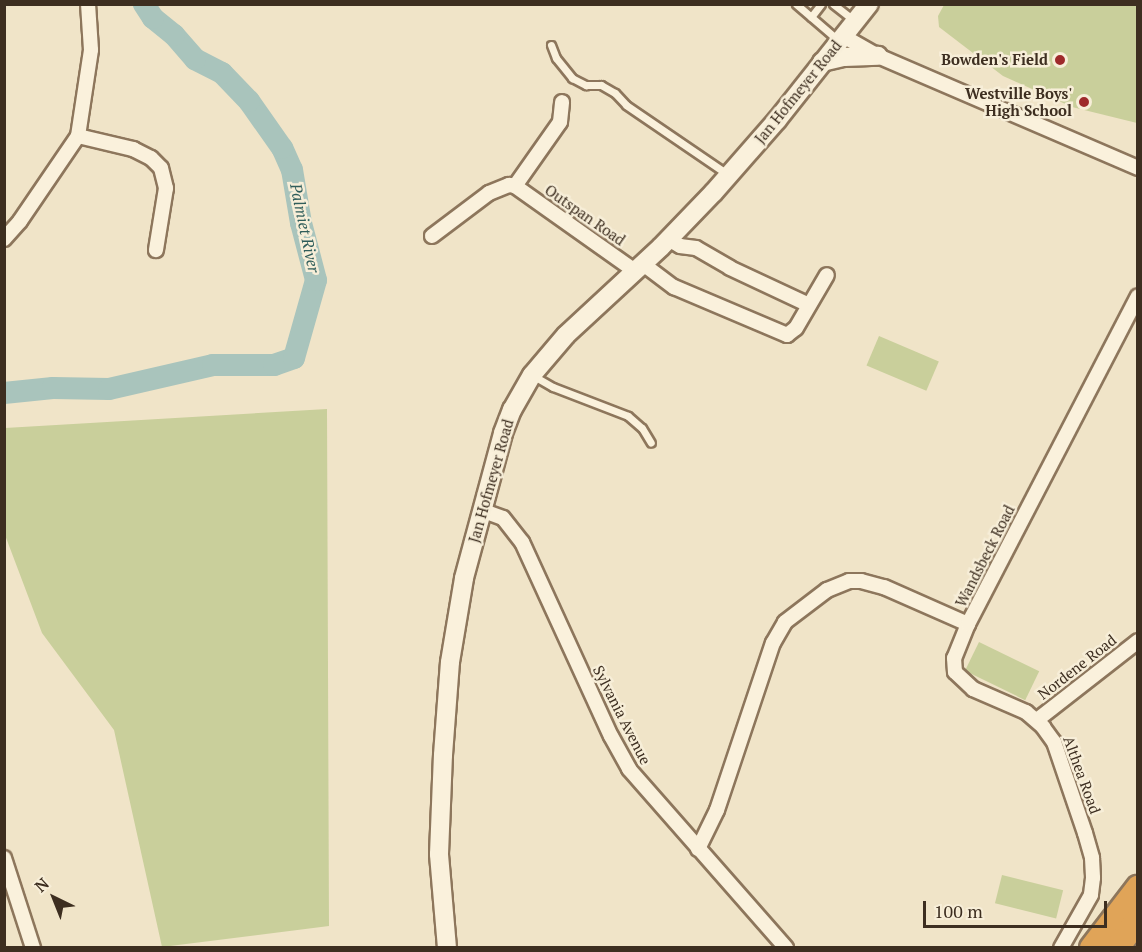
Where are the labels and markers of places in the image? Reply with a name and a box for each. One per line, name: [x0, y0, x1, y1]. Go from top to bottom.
place label: Bowden's Field: [941, 51, 1048, 69]
marker: Bowden's Field: [1053, 53, 1067, 67]
place label: Westville Boys' High School: [965, 84, 1072, 119]
marker: Westville Boys' High School: [1077, 95, 1091, 109]

